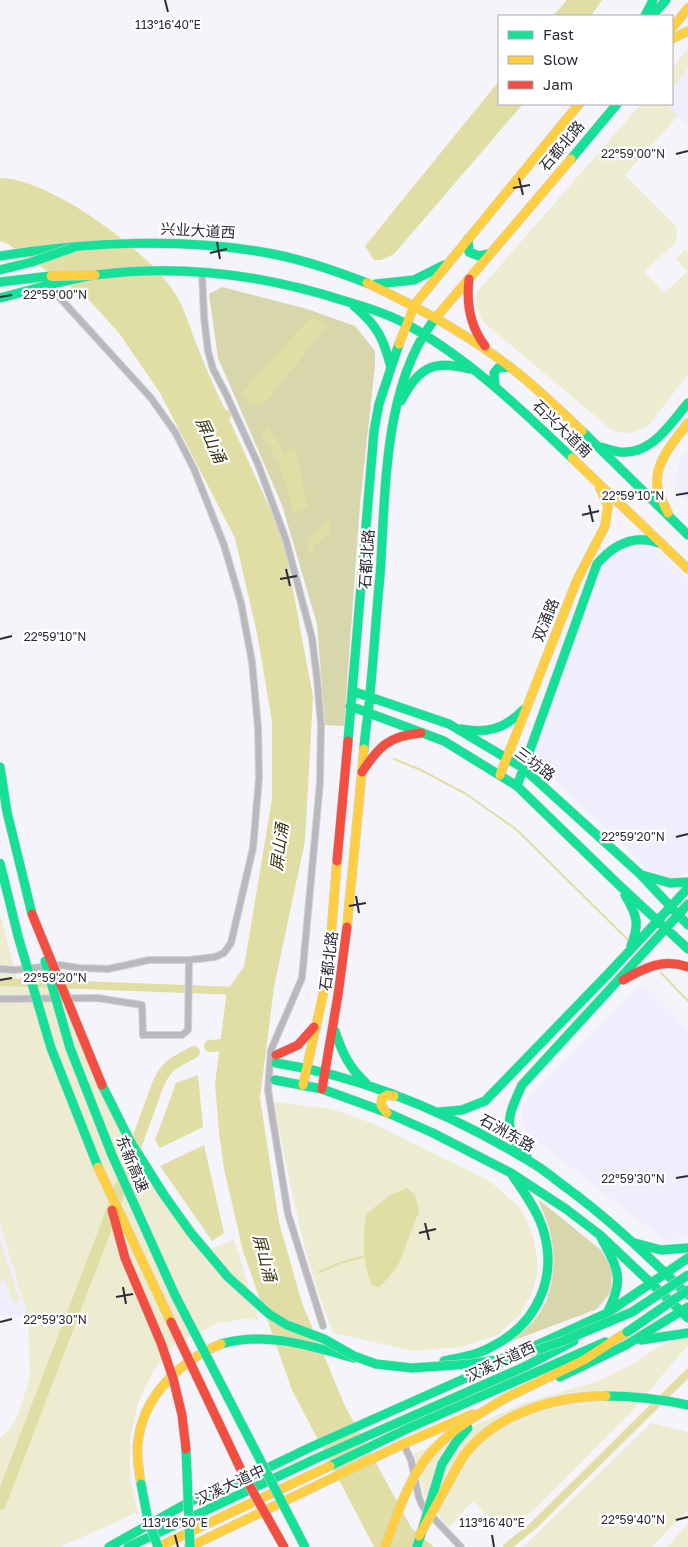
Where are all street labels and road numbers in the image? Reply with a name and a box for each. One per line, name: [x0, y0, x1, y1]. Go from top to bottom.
street label: 石都北路: [535, 117, 587, 174]
street label: 兴业大道西: [160, 219, 236, 241]
street label: 石兴大道南: [529, 396, 596, 461]
street label: 石都北路: [355, 528, 377, 589]
street label: 双涌路: [528, 595, 562, 644]
street label: 三坊路: [512, 743, 559, 784]
street label: 石都北路: [315, 930, 341, 992]
street label: 石洲东路: [477, 1110, 538, 1155]
street label: 东新高速: [113, 1132, 153, 1195]
street label: 汉溪大道西: [462, 1337, 537, 1385]
street label: 汉溪大道中: [192, 1460, 267, 1508]

